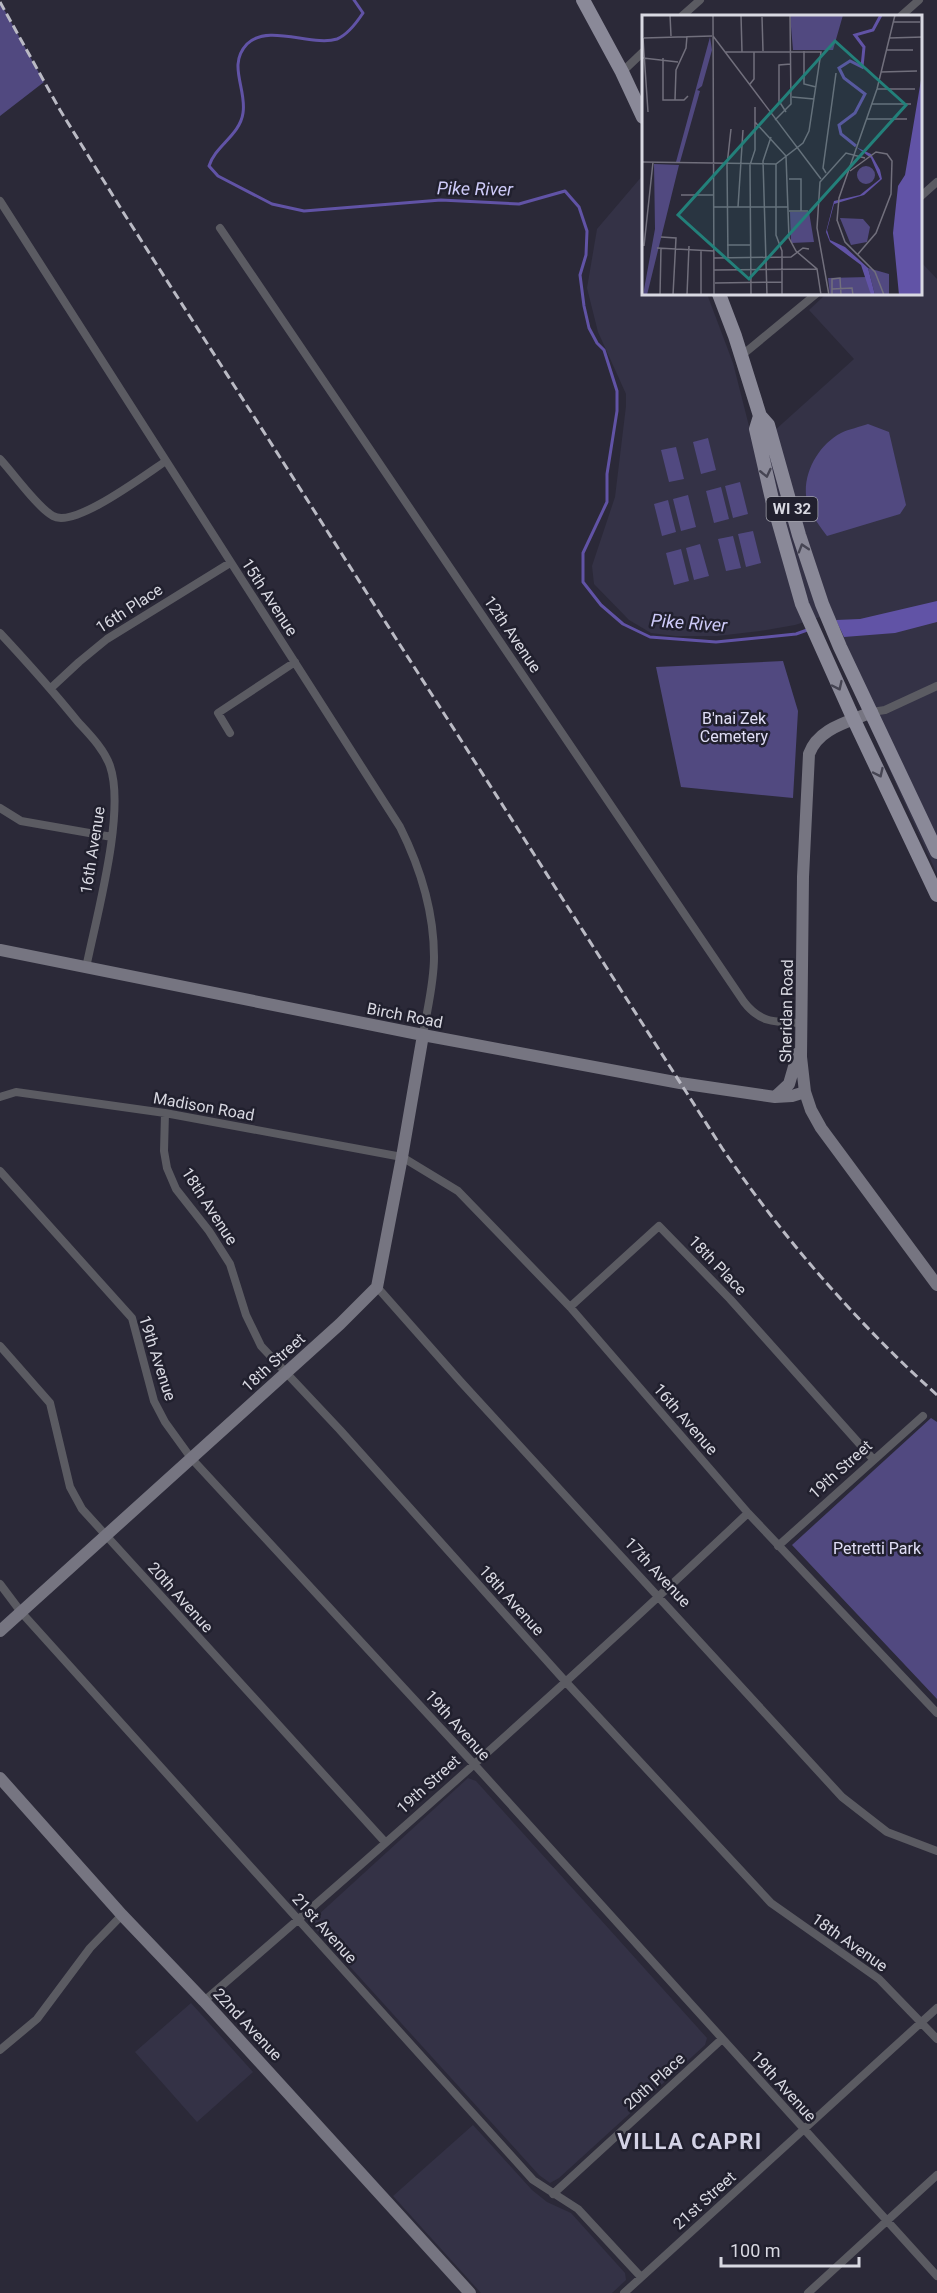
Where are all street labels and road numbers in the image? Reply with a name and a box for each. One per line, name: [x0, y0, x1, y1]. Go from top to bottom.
road number: WI 32: [766, 497, 818, 521]
street label: 15th Avenue: [238, 555, 302, 639]
street label: 16th Place: [92, 580, 166, 637]
street label: 12th Avenue: [480, 592, 545, 676]
street label: 16th Avenue: [76, 805, 109, 895]
street label: Sheridan Road: [776, 959, 797, 1063]
street label: Birch Road: [365, 999, 445, 1032]
street label: Madison Road: [152, 1088, 256, 1125]
street label: 18th Avenue: [178, 1164, 242, 1248]
street label: 18th Place: [685, 1232, 751, 1299]
street label: 19th Avenue: [135, 1313, 180, 1403]
street label: 18th Street: [238, 1329, 309, 1396]
street label: 16th Avenue: [649, 1380, 722, 1459]
street label: 19th Street: [805, 1436, 876, 1503]
street label: 17th Avenue: [621, 1534, 695, 1611]
street label: 20th Avenue: [144, 1558, 217, 1637]
street label: 18th Avenue: [475, 1561, 548, 1640]
street label: 19th Avenue: [421, 1686, 494, 1765]
street label: 19th Street: [393, 1751, 464, 1818]
street label: 21st Avenue: [288, 1889, 361, 1967]
street label: 18th Avenue: [808, 1909, 891, 1976]
street label: 22nd Avenue: [209, 1984, 286, 2065]
street label: 19th Avenue: [747, 2047, 820, 2126]
street label: 20th Place: [620, 2049, 689, 2114]
street label: 21st Street: [669, 2167, 740, 2233]

